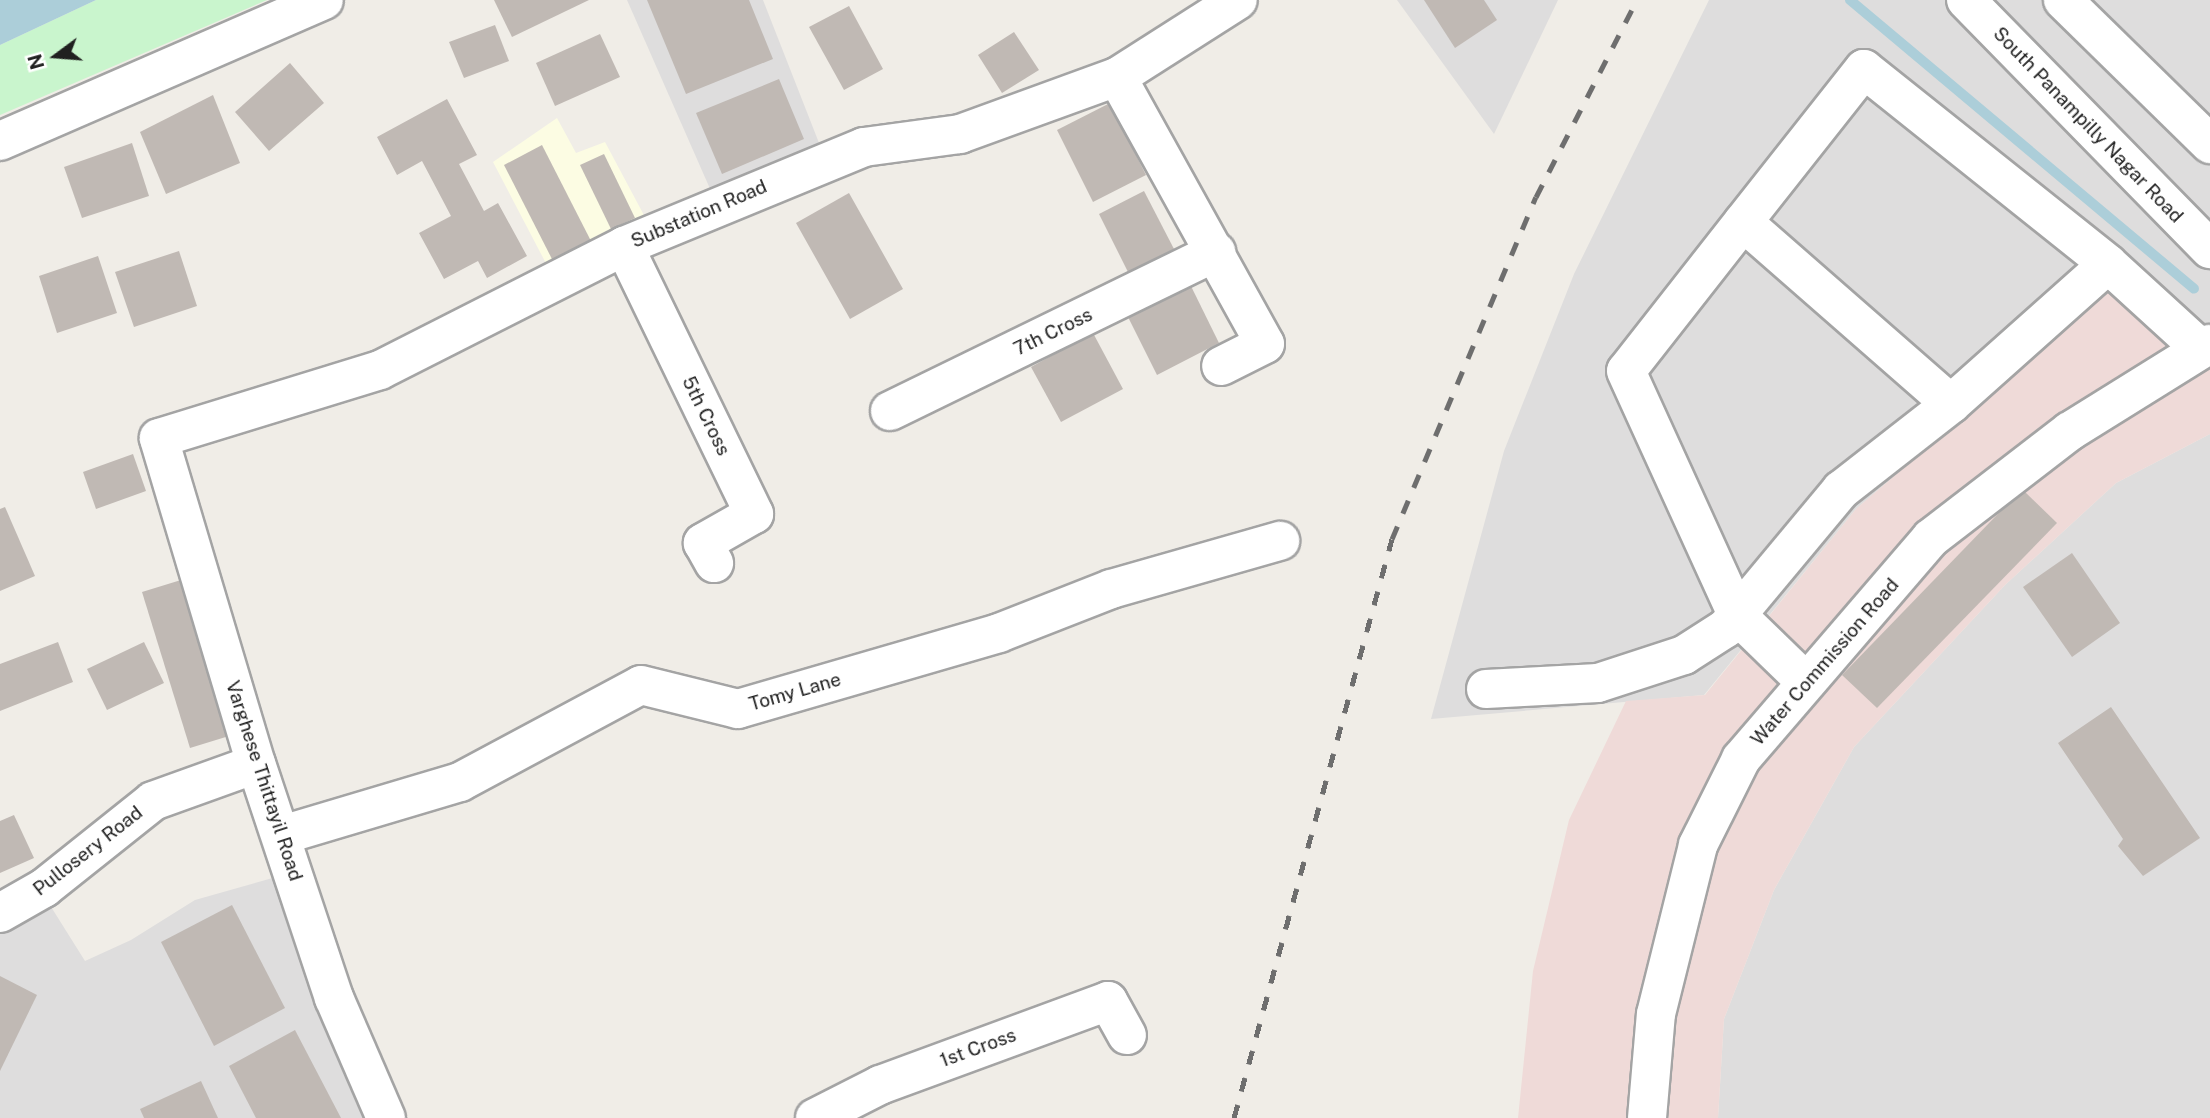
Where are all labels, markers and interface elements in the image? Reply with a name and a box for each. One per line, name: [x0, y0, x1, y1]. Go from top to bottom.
north arrow: [21, 21, 91, 91]
street label: South Panampilly Nagar Road: [1988, 22, 2188, 228]
text: N: [23, 52, 48, 72]
street label: Substation Road: [628, 175, 770, 253]
street label: 7th Cross: [1010, 303, 1096, 361]
street label: 5th Cross: [677, 373, 735, 459]
street label: Water Commission Road: [1746, 574, 1904, 750]
street label: Tomy Lane: [746, 668, 844, 716]
street label: Varghese Thittayil Road: [221, 678, 307, 884]
street label: Pullosery Road: [29, 801, 147, 901]
street label: 1st Cross: [937, 1024, 1019, 1072]

